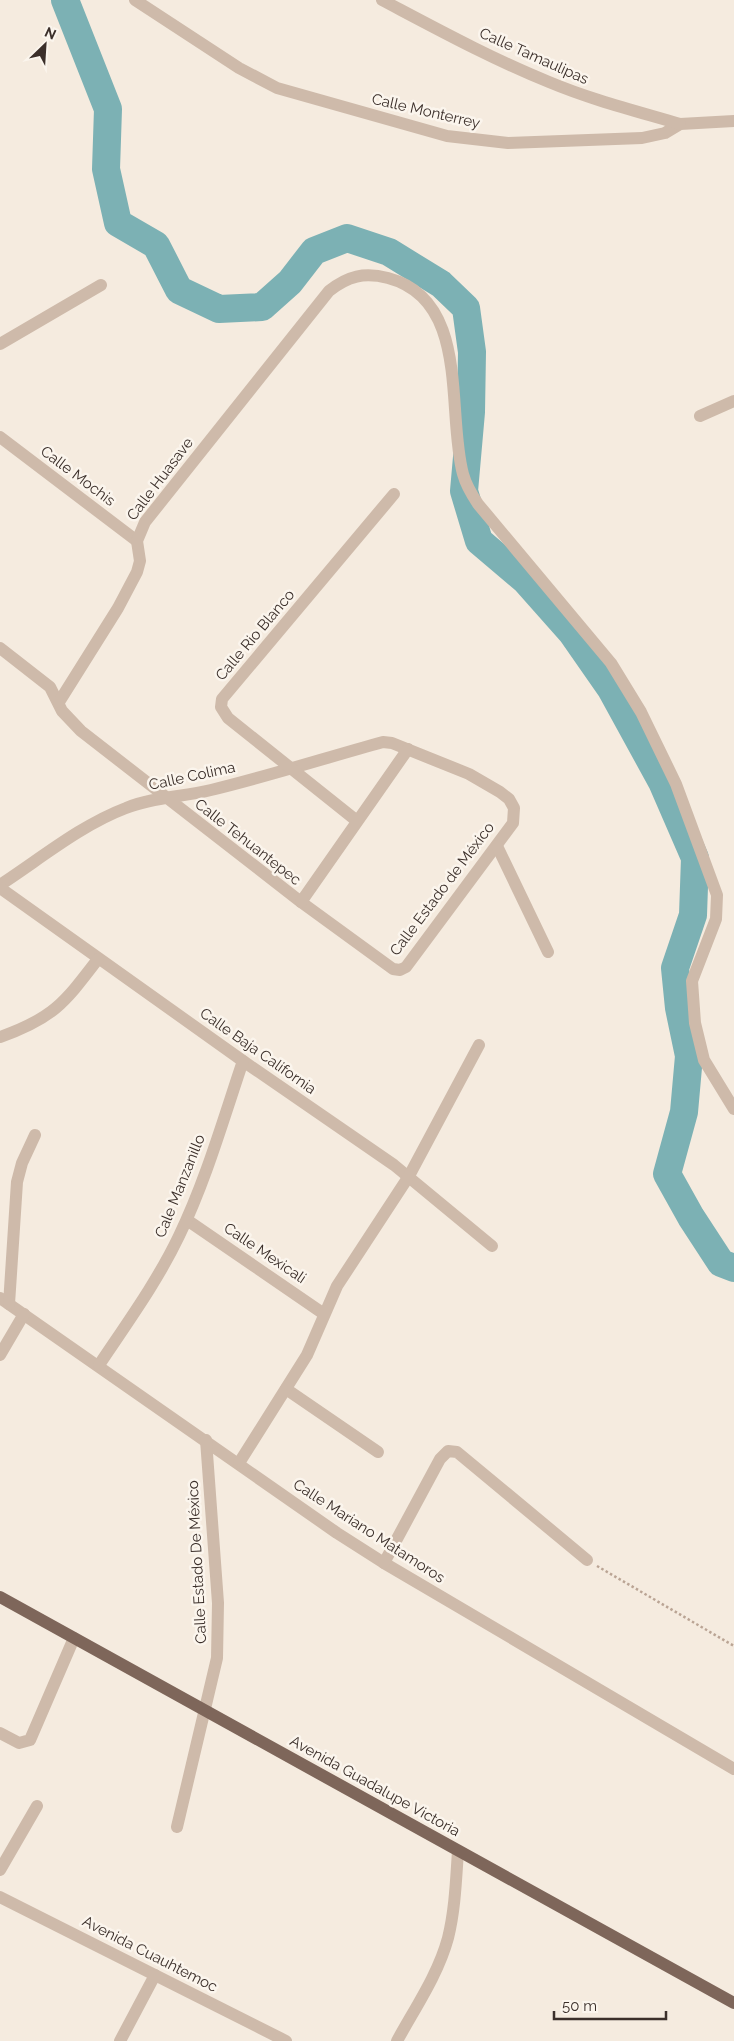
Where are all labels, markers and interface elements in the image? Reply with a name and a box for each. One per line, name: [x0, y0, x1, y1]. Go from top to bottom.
north arrow: [20, 20, 70, 70]
text: N: [42, 24, 59, 43]
street label: Calle Tamaulipas: [477, 24, 591, 88]
street label: Calle Monterrey: [370, 90, 482, 132]
street label: Calle Huasave: [123, 434, 197, 524]
street label: Calle Mochis: [37, 442, 119, 510]
street label: Calle Rio Blanco: [212, 586, 298, 684]
street label: Calle Colima: [147, 758, 237, 794]
street label: Calle Tehuantepec: [191, 795, 305, 889]
street label: Calle Estado de México: [386, 819, 498, 959]
street label: Calle Baja California: [196, 1004, 320, 1098]
street label: Cale Manzanillo: [151, 1132, 209, 1240]
street label: Calle Mexicali: [220, 1219, 310, 1287]
street label: Calle Mariano Matamoros: [290, 1475, 448, 1587]
street label: Calle Estado De México: [184, 1480, 210, 1644]
street label: Avenida Guadalupe Victoria: [287, 1732, 463, 1840]
street label: Avenida Cuauhtemoc: [79, 1912, 221, 1996]
scale bar: [554, 1988, 666, 2020]
text: 50 m: [562, 1997, 597, 2015]

